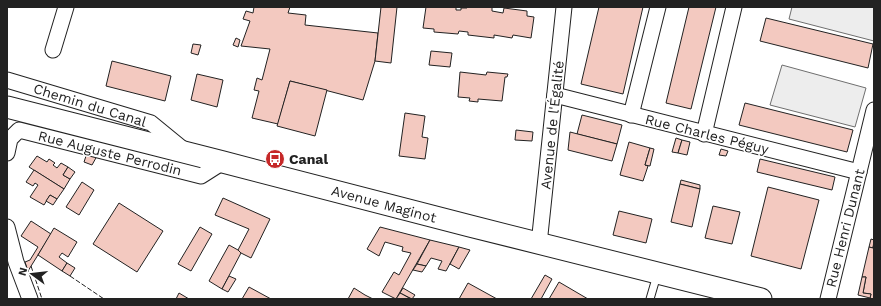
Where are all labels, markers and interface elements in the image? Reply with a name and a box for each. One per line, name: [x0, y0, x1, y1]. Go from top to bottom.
street label: Avenue de l'Égalité: [537, 60, 567, 190]
street label: Chemin du Canal: [32, 80, 149, 130]
street label: Rue Charles Péguy: [644, 111, 771, 157]
street label: Rue Auguste Perrodin: [37, 127, 183, 179]
bus stop icon: Canal: [264, 148, 286, 170]
place label: Canal: [289, 151, 328, 167]
street label: Rue Henri Dunant: [823, 167, 867, 289]
street label: Avenue Maginot: [330, 182, 438, 226]
north arrow: [12, 254, 52, 294]
text: N: [15, 266, 30, 277]

